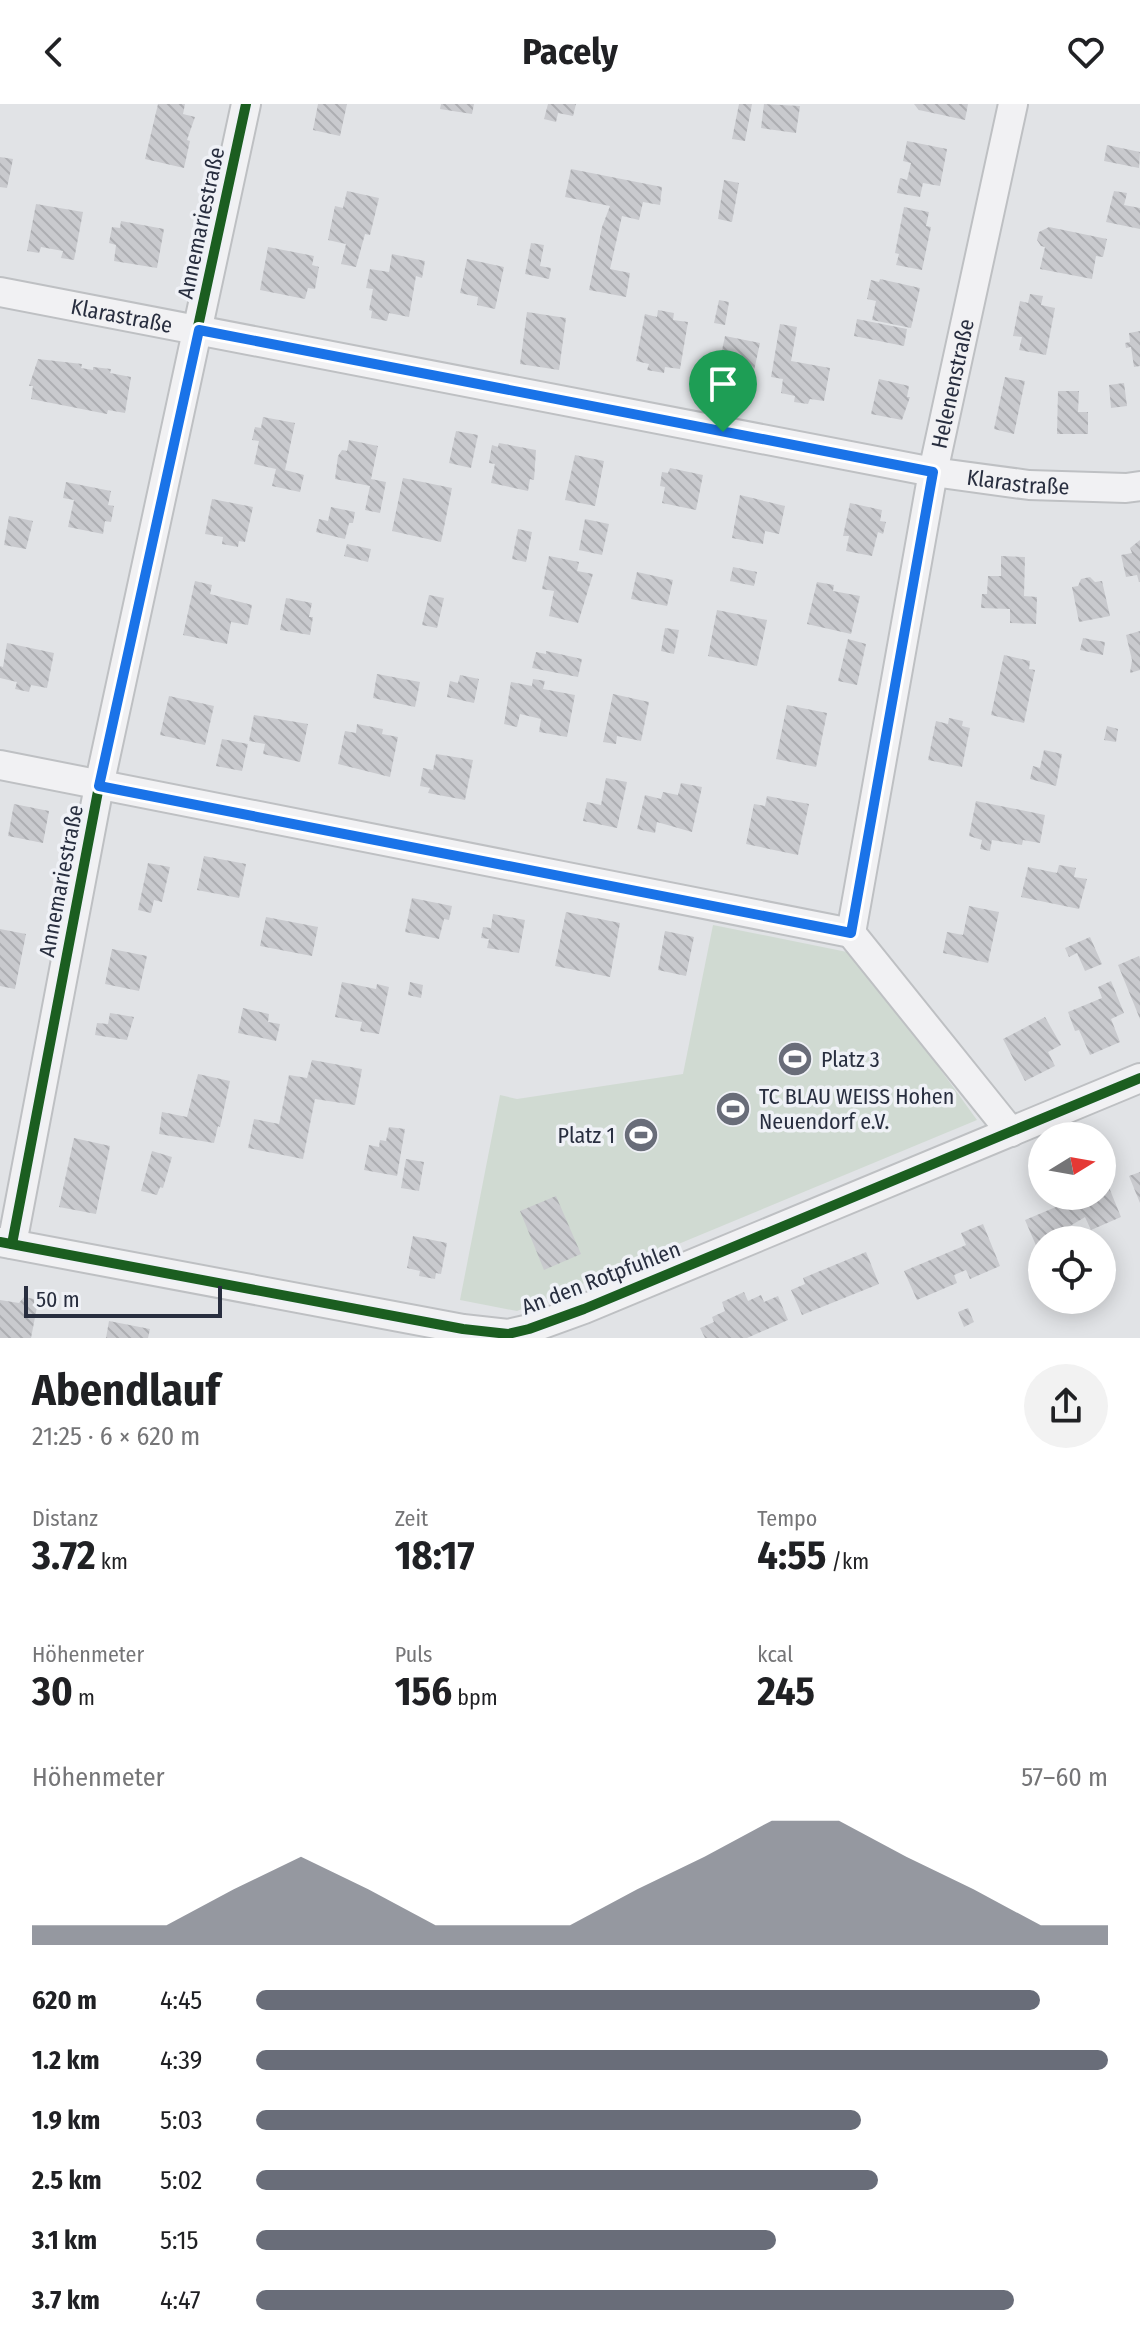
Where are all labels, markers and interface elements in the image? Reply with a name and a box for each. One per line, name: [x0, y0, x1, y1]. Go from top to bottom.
icon: back: [32, 30, 76, 74]
text: Pacely: [522, 30, 618, 74]
icon: heart: [1064, 30, 1108, 74]
street label: Annemariestraße: [172, 145, 230, 301]
street label: Klarastraße: [69, 292, 175, 338]
street label: Helenenstraße: [925, 316, 979, 451]
pin: [689, 350, 757, 432]
icon: arrive: [701, 362, 745, 406]
street label: Klarastraße: [965, 463, 1070, 500]
street label: Annemariestraße: [33, 803, 89, 959]
sports icon: Platz 3: [776, 1040, 814, 1078]
place label: Platz 3: [821, 1046, 880, 1073]
place label: TC BLAU WEISS Hohen Neuendorf e.V.: [759, 1083, 954, 1135]
sports icon: TC BLAU WEISS Hohen Neuendorf e.V.: [714, 1090, 752, 1128]
sports icon: Platz 1: [622, 1116, 660, 1154]
place label: Platz 1: [558, 1122, 615, 1149]
north arrow: [1028, 1122, 1116, 1210]
map controls: [1028, 1122, 1116, 1314]
button: locate: [1028, 1226, 1116, 1314]
street label: An den Rotpfuhlen: [518, 1235, 684, 1321]
scale bar: [24, 1282, 222, 1318]
text: 50 m: [36, 1286, 80, 1313]
text: Abendlauf: [32, 1364, 220, 1417]
button: share: [1024, 1364, 1108, 1448]
text: 21:25 · 6 × 620 m: [32, 1421, 200, 1452]
text: Distanz: [32, 1505, 98, 1532]
text: Zeit: [395, 1505, 428, 1532]
text: Tempo: [757, 1505, 817, 1532]
text: 3.72: [32, 1532, 96, 1580]
text: 18:17: [395, 1532, 474, 1580]
text: 4:55: [757, 1532, 826, 1580]
text: km: [96, 1548, 128, 1575]
text: /km: [826, 1548, 869, 1575]
text: Höhenmeter: [32, 1641, 144, 1668]
text: Puls: [395, 1641, 432, 1668]
text: kcal: [757, 1641, 793, 1668]
text: 30: [32, 1668, 73, 1716]
text: 156: [395, 1668, 452, 1716]
text: 245: [757, 1668, 815, 1716]
text: m: [73, 1684, 95, 1711]
text: bpm: [452, 1684, 498, 1711]
text: Höhenmeter: [32, 1762, 165, 1793]
text: 57–60 m: [1021, 1762, 1108, 1793]
text: 620 m: [32, 1985, 97, 2016]
text: 4:45: [160, 1985, 202, 2016]
text: 1.2 km: [32, 2045, 99, 2076]
text: 4:39: [160, 2045, 202, 2076]
text: 1.9 km: [32, 2105, 100, 2136]
text: 5:03: [160, 2105, 202, 2136]
text: 2.5 km: [32, 2165, 102, 2196]
text: 5:02: [160, 2165, 202, 2196]
text: 3.1 km: [32, 2225, 97, 2256]
text: 5:15: [160, 2225, 198, 2256]
text: 3.7 km: [32, 2285, 100, 2316]
text: 4:47: [160, 2285, 201, 2316]

